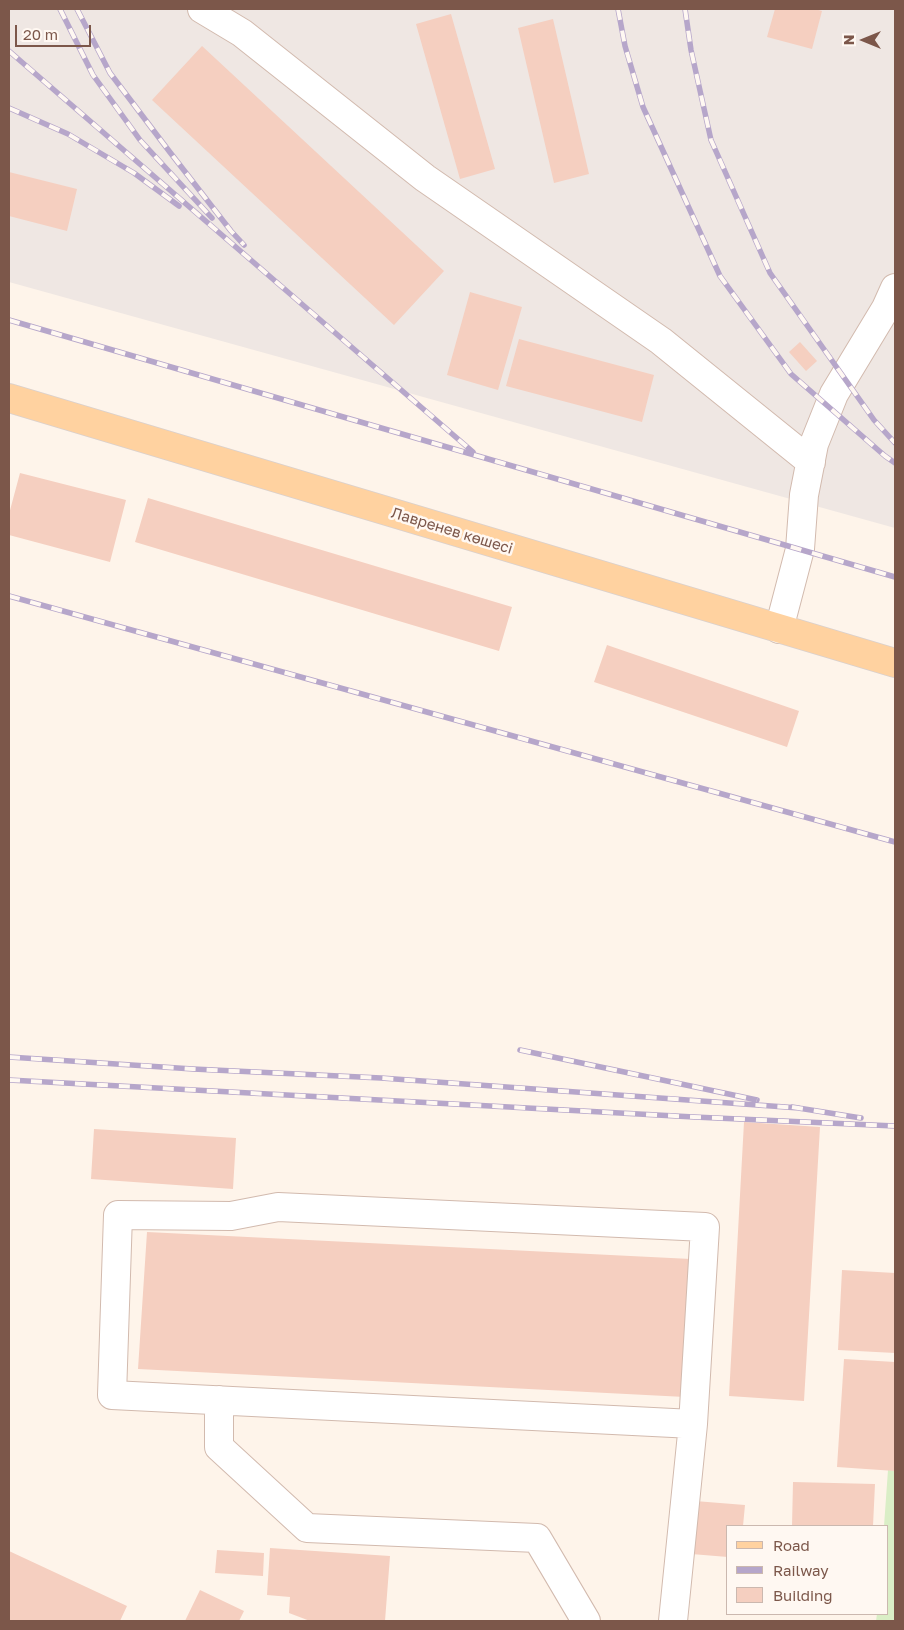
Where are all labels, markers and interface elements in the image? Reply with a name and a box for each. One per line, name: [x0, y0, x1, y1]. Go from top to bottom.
scale bar: [18, 15, 94, 47]
north arrow: [839, 15, 889, 65]
text: 20 m: [23, 25, 58, 43]
text: N: [840, 35, 857, 45]
street label: Лавренев көшесі: [389, 504, 515, 558]
legend: [726, 1525, 889, 1615]
text: Road: [773, 1536, 810, 1554]
text: Railway: [773, 1561, 829, 1579]
text: Building: [773, 1586, 833, 1604]

